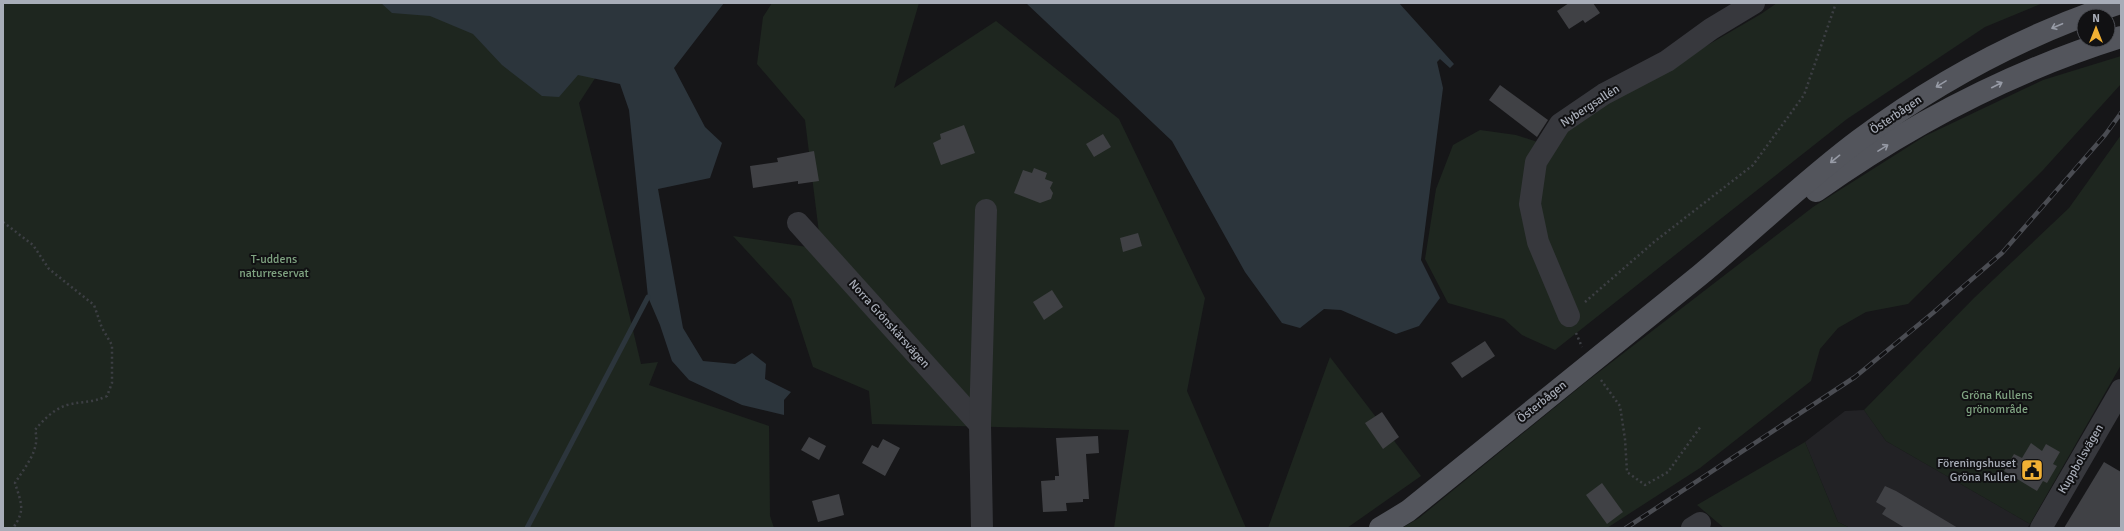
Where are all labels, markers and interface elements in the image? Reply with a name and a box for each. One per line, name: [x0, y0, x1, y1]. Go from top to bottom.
north arrow: [2076, 8, 2116, 48]
text: N: [2092, 12, 2100, 25]
one-way arrow: [2052, 23, 2064, 30]
one-way arrow: [1990, 80, 2002, 88]
street label: Nybergsallén: [1558, 81, 1622, 131]
one-way arrow: [1935, 81, 1947, 89]
street label: Österbågen: [1867, 92, 1925, 138]
one-way arrow: [1877, 144, 1888, 152]
one-way arrow: [1830, 155, 1841, 164]
park label: T-uddens naturreservat: [239, 252, 309, 281]
street label: Norra Grönskärsvägen: [845, 277, 933, 371]
street label: Österbågen: [1514, 378, 1570, 426]
park label: Gröna Kullens grönområde: [1961, 388, 2033, 417]
street label: Kuppbolsvägen: [2055, 422, 2107, 496]
place label: Föreningshuset Gröna Kullen: [1937, 456, 2016, 485]
public building icon: Föreningshuset Gröna Kullen: [2019, 457, 2045, 483]

